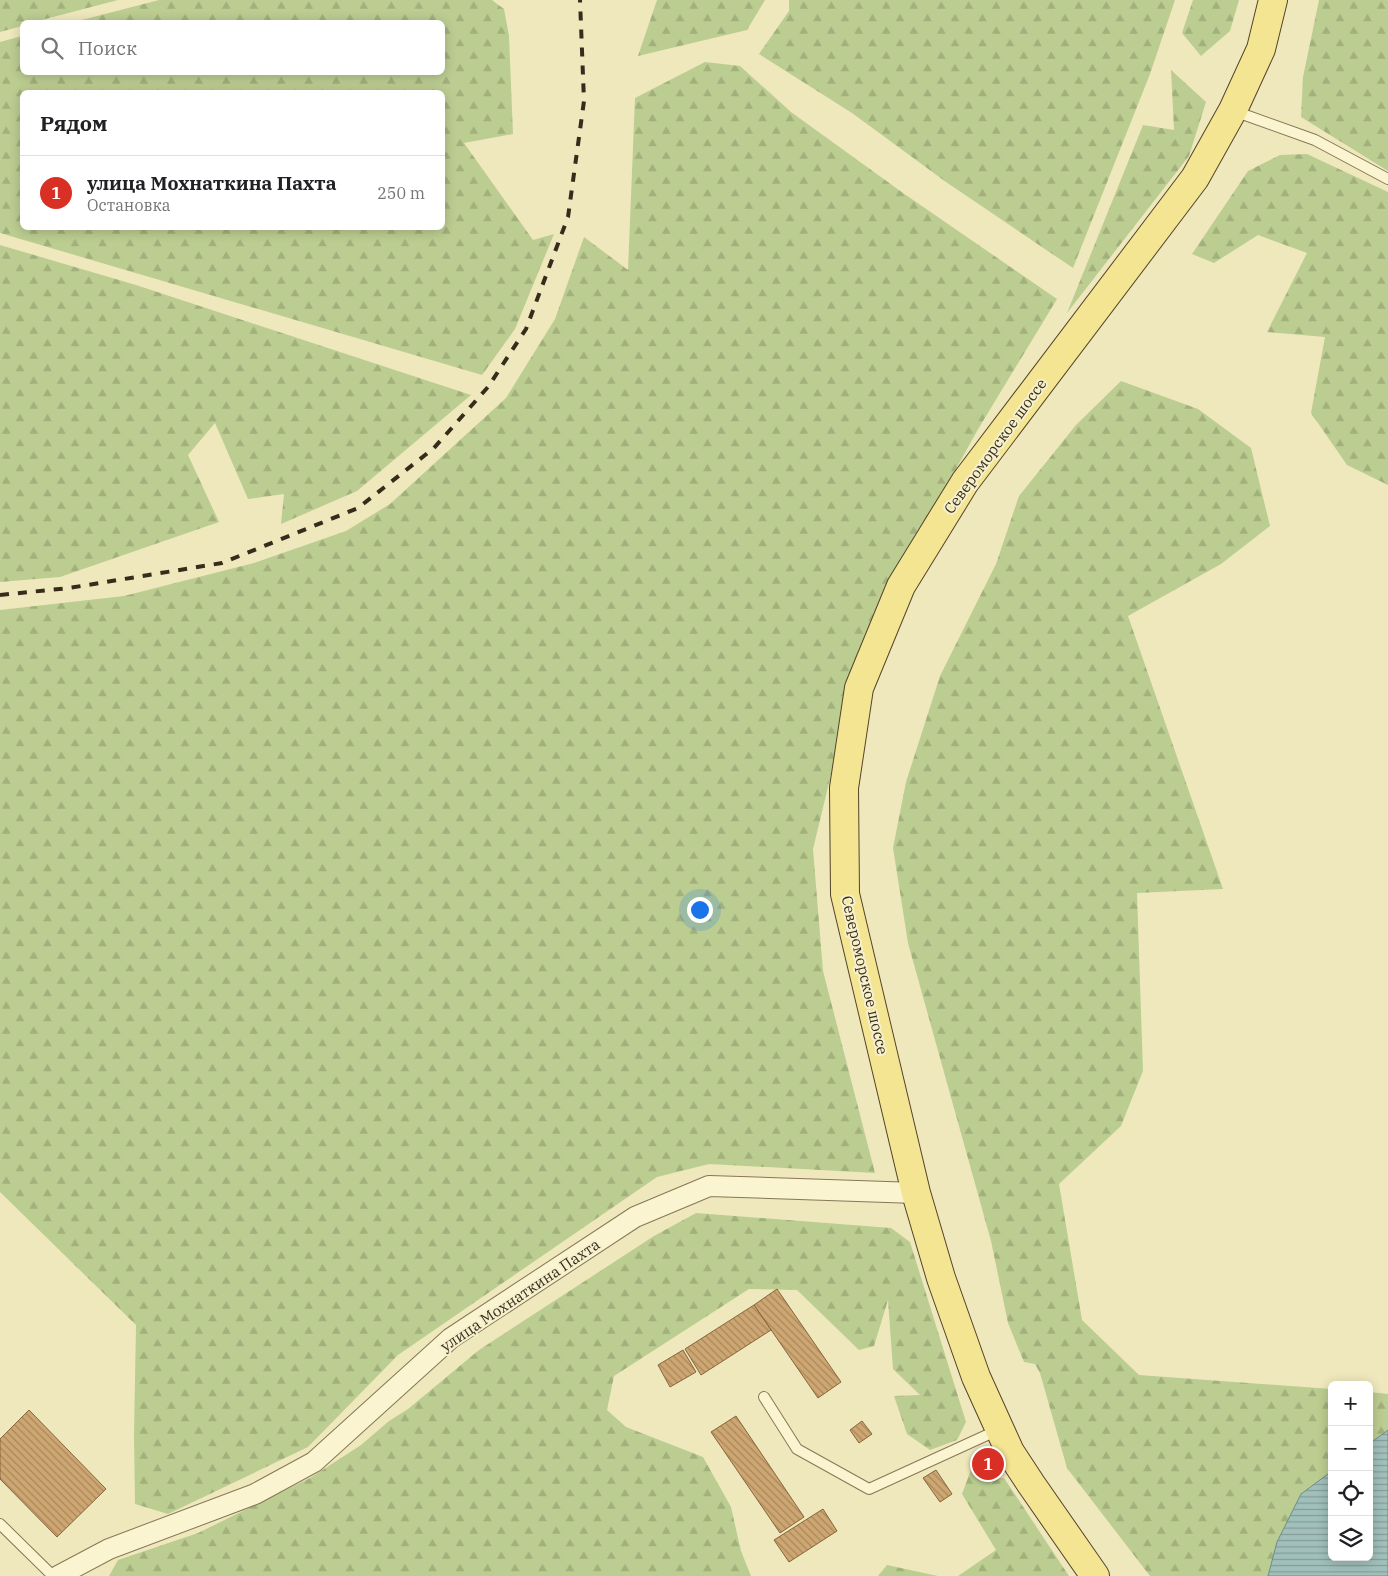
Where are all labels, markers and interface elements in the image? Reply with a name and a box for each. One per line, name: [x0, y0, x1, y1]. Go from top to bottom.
search box: [20, 20, 445, 75]
icon: search: [38, 34, 66, 62]
text: Поиск: [78, 36, 137, 60]
text: Рядом: [40, 109, 108, 137]
text: улица Мохнаткина Пахта: [87, 171, 337, 195]
text: 1: [51, 183, 61, 203]
text: 250 m: [377, 183, 425, 203]
text: Остановка: [87, 195, 170, 215]
street label: Североморское шоссе: [940, 375, 1050, 517]
street label: Североморское шоссе: [837, 894, 893, 1056]
your location: [687, 897, 713, 923]
street label: улица Мохнаткина Пахта: [437, 1235, 603, 1355]
map controls: [1328, 1381, 1373, 1561]
button: +: [1328, 1381, 1373, 1426]
button: −: [1328, 1426, 1373, 1471]
pin: 1: [972, 1445, 1004, 1483]
button: locate: [1328, 1471, 1373, 1516]
button: layers: [1328, 1516, 1373, 1561]

